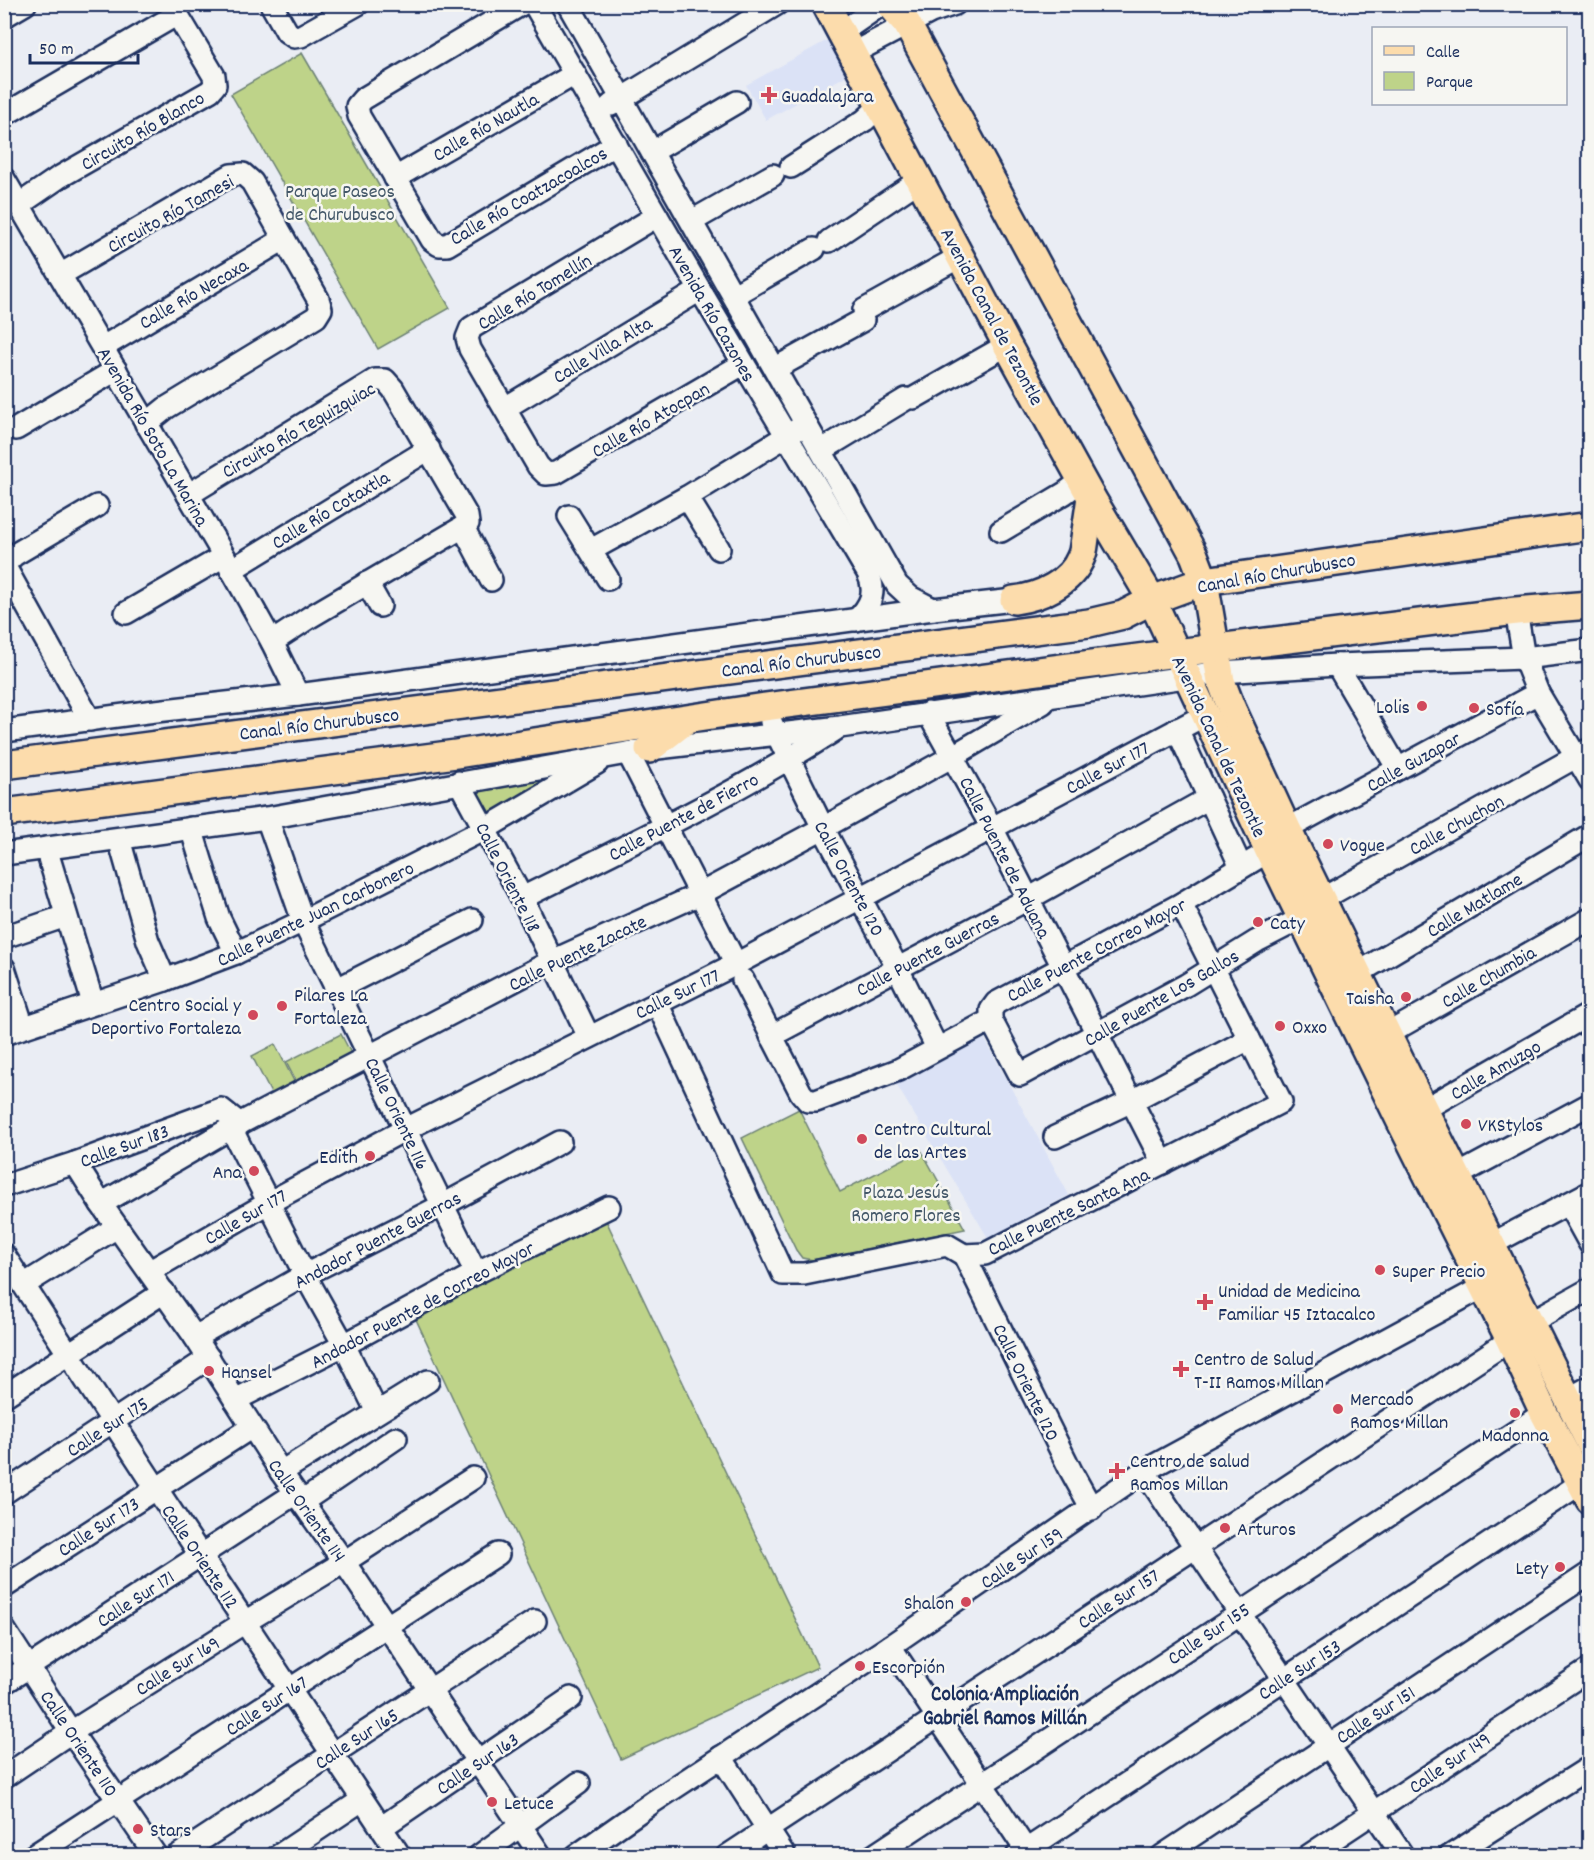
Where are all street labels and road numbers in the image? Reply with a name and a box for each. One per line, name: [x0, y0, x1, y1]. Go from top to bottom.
street label: Circuito Río Blanco: [76, 86, 211, 179]
street label: Calle Río Nautla: [428, 87, 545, 170]
street label: Calle Río Coatzacoalcos: [445, 141, 614, 254]
street label: Circuito Río Tamesi: [103, 169, 240, 262]
street label: Avenida Canal de Tezontle: [932, 224, 1049, 411]
street label: Avenida Río Cazones: [660, 241, 761, 388]
street label: Calle Río Tomellín: [473, 248, 598, 339]
street label: Calle Río Necaxa: [135, 253, 255, 338]
street label: Calle Villa Alta: [549, 311, 659, 392]
street label: Avenida Río Soto La Marina: [89, 343, 215, 533]
street label: Circuito Río Tequizquiac: [217, 376, 382, 487]
street label: Calle Río Atocpan: [587, 376, 716, 467]
street label: Calle Río Cotaxtla: [267, 465, 397, 558]
street label: Canal Río Churubusco: [1195, 547, 1358, 603]
street label: Canal Río Churubusco: [720, 639, 883, 687]
street label: Avenida Canal de Tezontle: [1163, 652, 1272, 843]
street label: Canal Río Churubusco: [238, 702, 401, 750]
street label: Calle Guzapar: [1362, 726, 1467, 801]
street label: Calle Sur 177: [1062, 736, 1155, 803]
street label: Calle Puente de Fierro: [604, 767, 765, 870]
street label: Calle Puente de Aduana: [950, 773, 1057, 945]
street label: Calle Chuchon: [1405, 789, 1510, 864]
street label: Calle Oriente 120: [805, 817, 890, 942]
street label: Calle Oriente 118: [467, 818, 546, 938]
street label: Calle Puente Juan Carbonero: [213, 856, 420, 976]
street label: Calle Matlame: [1422, 867, 1529, 946]
street label: Calle Puente Correo Mayor: [1002, 892, 1193, 1011]
street label: Calle Puente Guerras: [852, 906, 1005, 1005]
street label: Calle Puente Zacate: [505, 909, 652, 1000]
street label: Calle Chumbia: [1437, 940, 1543, 1017]
street label: Calle Puente Los Gallos: [1080, 944, 1245, 1055]
street label: Calle Sur 177: [631, 963, 725, 1028]
street label: Calle Amuzgo: [1446, 1034, 1547, 1109]
street label: Calle Oriente 116: [356, 1053, 435, 1175]
street label: Calle Sur 183: [77, 1119, 173, 1177]
street label: Calle Puente Santa Ana: [984, 1162, 1156, 1265]
street label: Calle Sur 177: [200, 1184, 293, 1254]
street label: Andador Puente Guerras: [290, 1186, 467, 1298]
street label: Andador Puente de Correo Mayor: [307, 1235, 541, 1378]
street label: Calle Oriente 120: [984, 1320, 1065, 1447]
street label: Calle Sur 175: [62, 1391, 155, 1466]
street label: Calle Oriente 114: [259, 1454, 352, 1569]
street label: Calle Sur 173: [53, 1492, 146, 1565]
street label: Calle Oriente 112: [153, 1500, 244, 1616]
street label: Calle Sur 159: [976, 1521, 1070, 1597]
street label: Calle Sur 157: [1073, 1563, 1166, 1638]
street label: Calle Sur 171: [92, 1565, 181, 1636]
street label: Calle Sur 155: [1163, 1597, 1257, 1674]
street label: Calle Sur 169: [131, 1631, 226, 1705]
street label: Calle Sur 153: [1254, 1634, 1348, 1709]
street label: Calle Sur 167: [221, 1670, 314, 1745]
street label: Calle Sur 151: [1331, 1680, 1422, 1753]
street label: Calle Oriente 110: [31, 1686, 124, 1804]
street label: Calle Sur 165: [310, 1703, 405, 1778]
street label: Calle Sur 163: [432, 1727, 526, 1804]
street label: Calle Sur 149: [1404, 1727, 1497, 1802]

